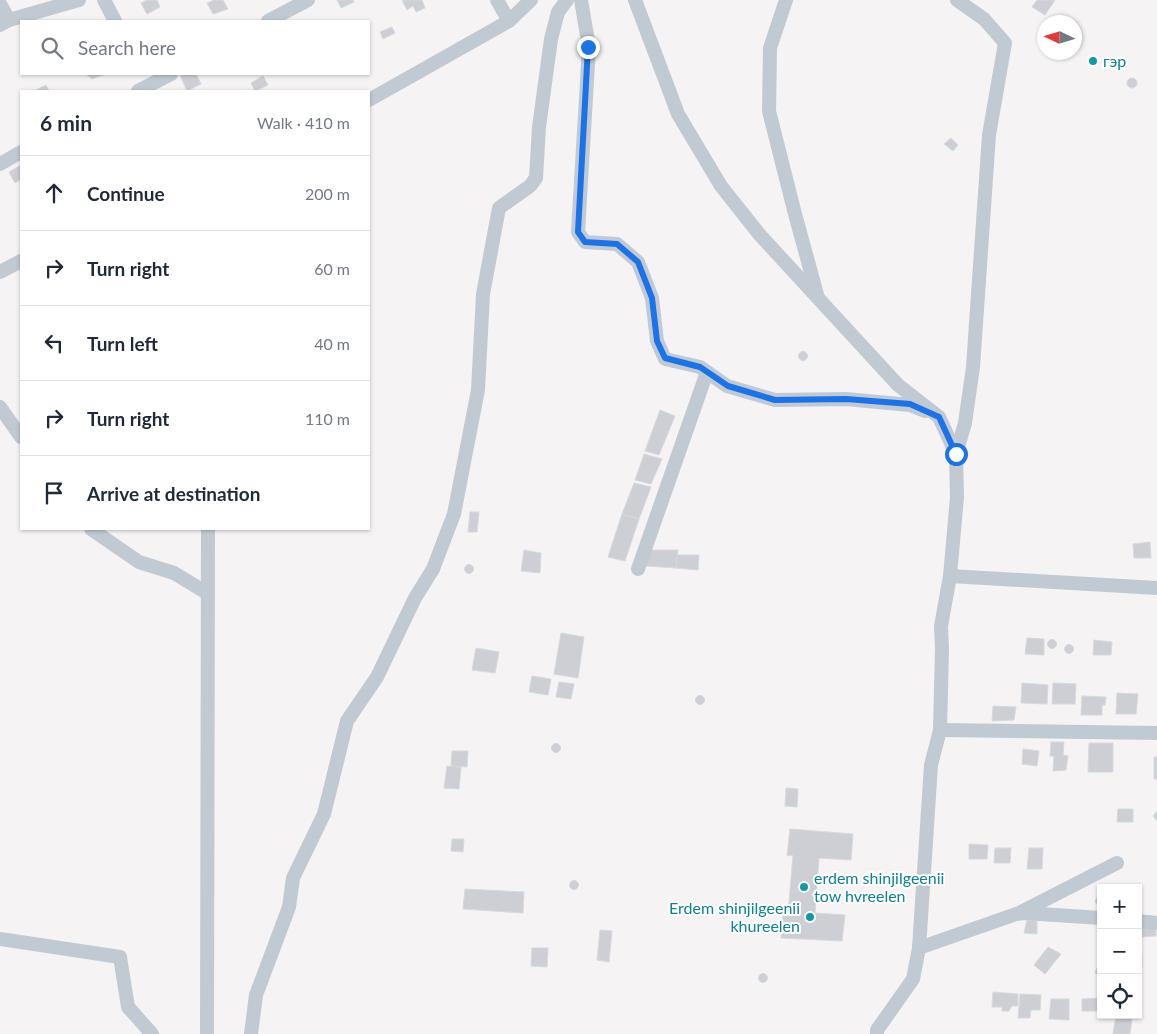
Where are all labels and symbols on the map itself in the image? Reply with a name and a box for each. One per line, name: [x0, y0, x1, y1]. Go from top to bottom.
north arrow: [1037, 15, 1082, 60]
route end: [577, 36, 600, 59]
place label: гэр: [1103, 51, 1126, 70]
marker: гэр: [1087, 55, 1099, 67]
route start: [945, 443, 968, 466]
place label: erdem shinjilgeenii tow hvreelen: [814, 868, 944, 905]
marker: erdem shinjilgeenii tow hvreelen: [798, 881, 810, 893]
place label: Erdem shinjilgeenii khureelen: [669, 898, 800, 935]
marker: Erdem shinjilgeenii khureelen: [804, 911, 816, 923]

